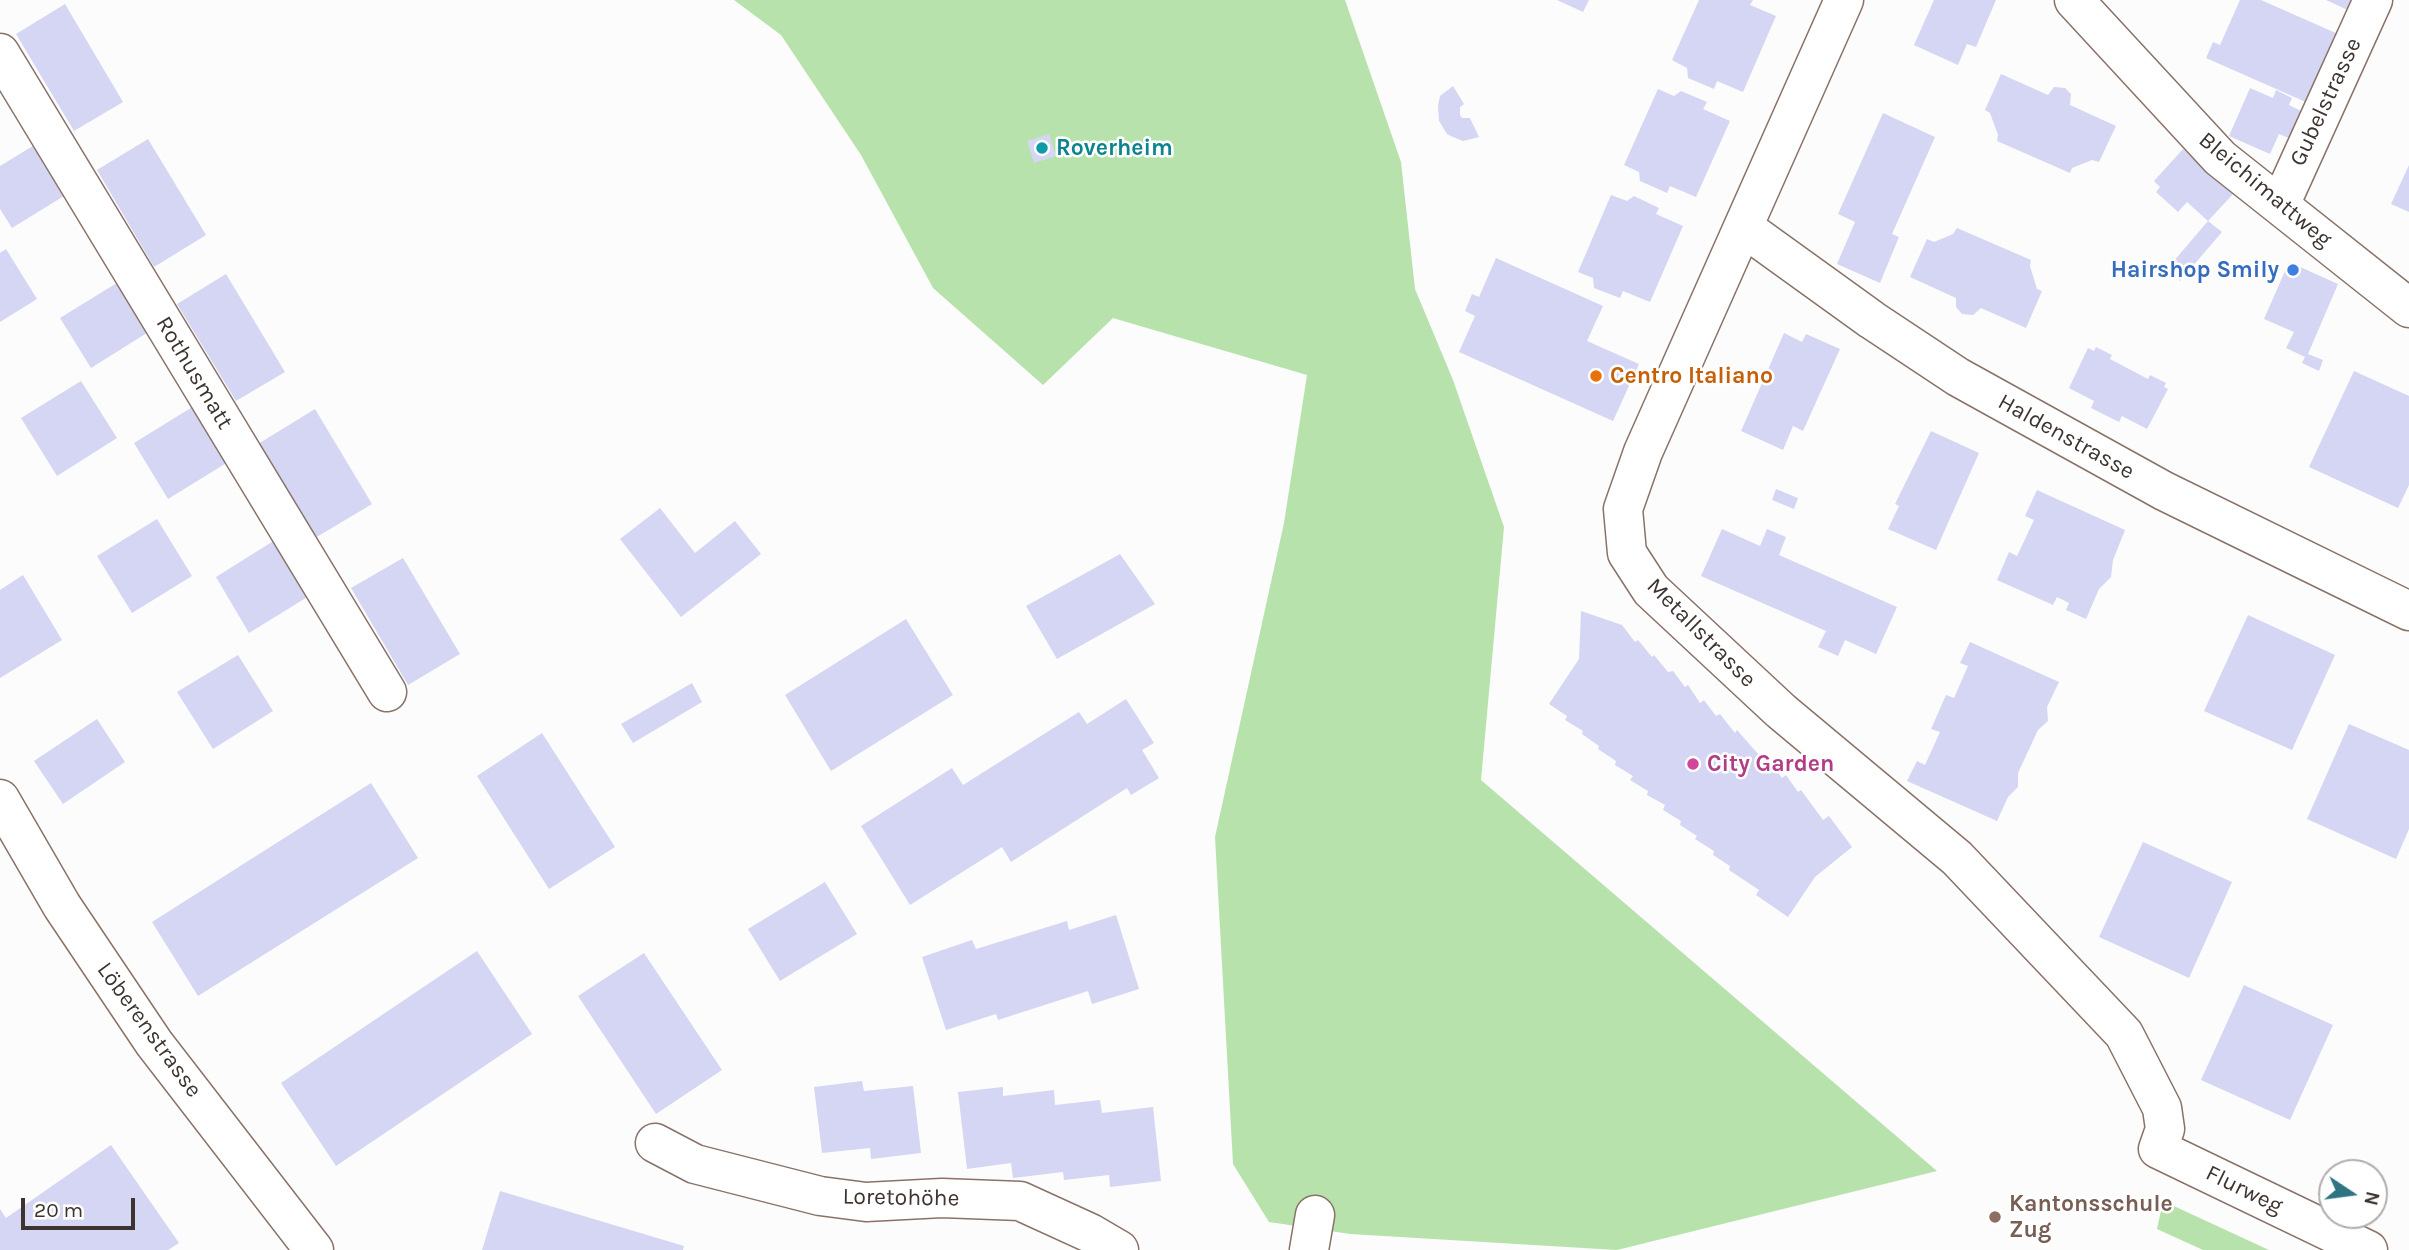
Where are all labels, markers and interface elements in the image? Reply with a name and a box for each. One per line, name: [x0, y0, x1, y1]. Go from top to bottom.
street label: Gubelstrasse: [2284, 33, 2368, 171]
street label: Bleichimattweg: [2193, 126, 2337, 254]
place label: Roverheim: [1056, 134, 1173, 162]
marker: Roverheim: [1034, 140, 1050, 156]
place label: Hairshop Smily: [2111, 256, 2279, 284]
marker: Hairshop Smily: [2285, 262, 2301, 278]
street label: Rothusmatt: [150, 312, 238, 434]
place label: Centro Italiano: [1610, 362, 1773, 390]
marker: Centro Italiano: [1588, 368, 1604, 384]
street label: Haldenstrasse: [1993, 388, 2139, 486]
street label: Metallstrasse: [1641, 573, 1761, 693]
place label: City Garden: [1707, 750, 1834, 778]
marker: City Garden: [1685, 756, 1701, 772]
street label: Löberenstrasse: [91, 957, 207, 1103]
north arrow: [2318, 1159, 2388, 1229]
street label: Flurweg: [2201, 1160, 2287, 1220]
street label: Loretohöhe: [842, 1183, 960, 1213]
scale bar: [24, 1184, 138, 1228]
text: N: [2359, 1189, 2384, 1207]
place label: Kantonsschule Zug: [2009, 1190, 2173, 1244]
text: 20 m: [34, 1198, 83, 1222]
marker: Kantonsschule Zug: [1987, 1209, 2003, 1225]

